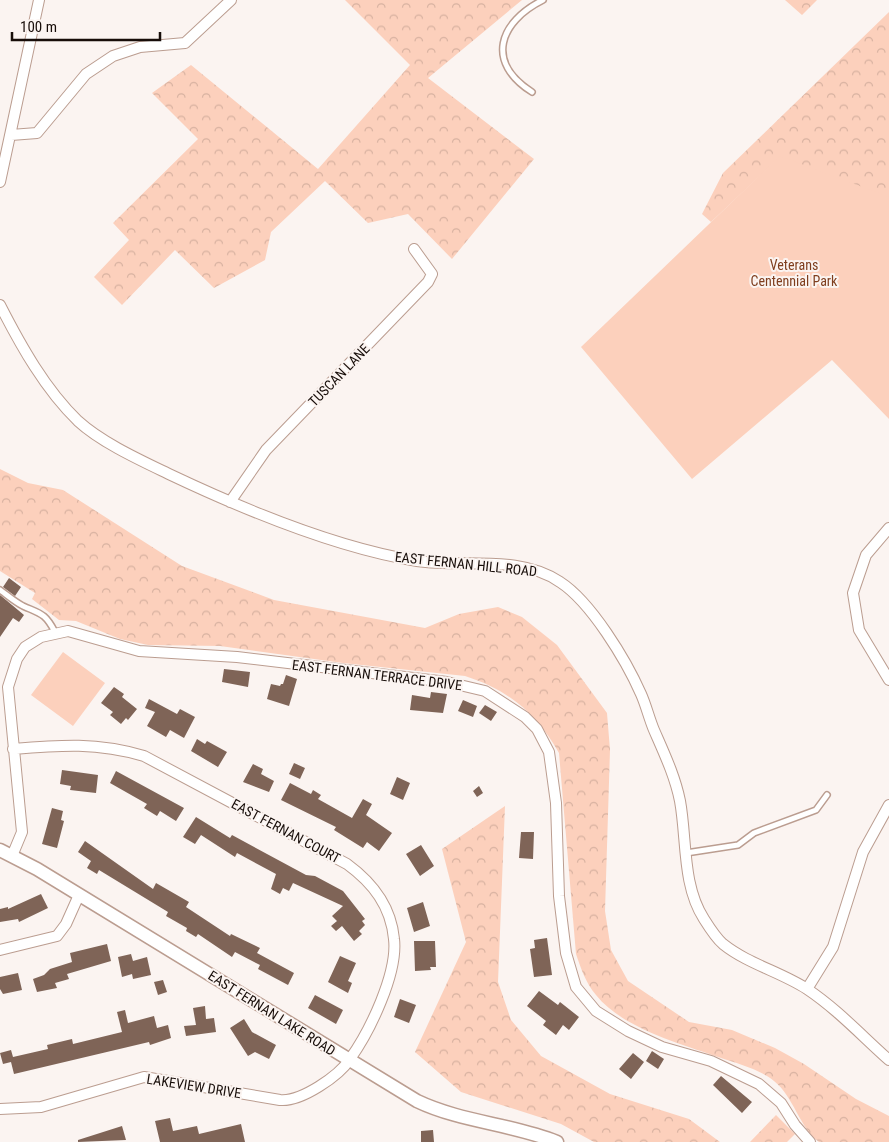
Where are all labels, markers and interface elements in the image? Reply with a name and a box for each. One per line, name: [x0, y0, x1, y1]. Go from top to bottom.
scale bar: [12, 10, 160, 42]
text: 100 m: [20, 18, 57, 36]
park label: Veterans Centennial Park: [751, 257, 838, 289]
street label: TUSCAN LANE: [305, 340, 373, 410]
street label: EAST FERNAN HILL ROAD: [394, 549, 538, 579]
street label: EAST FERNAN TERRACE DRIVE: [291, 657, 463, 693]
street label: EAST FERNAN COURT: [229, 796, 343, 866]
street label: EAST FERNAN LAKE ROAD: [205, 967, 339, 1059]
street label: LAKEVIEW DRIVE: [146, 1071, 242, 1101]

